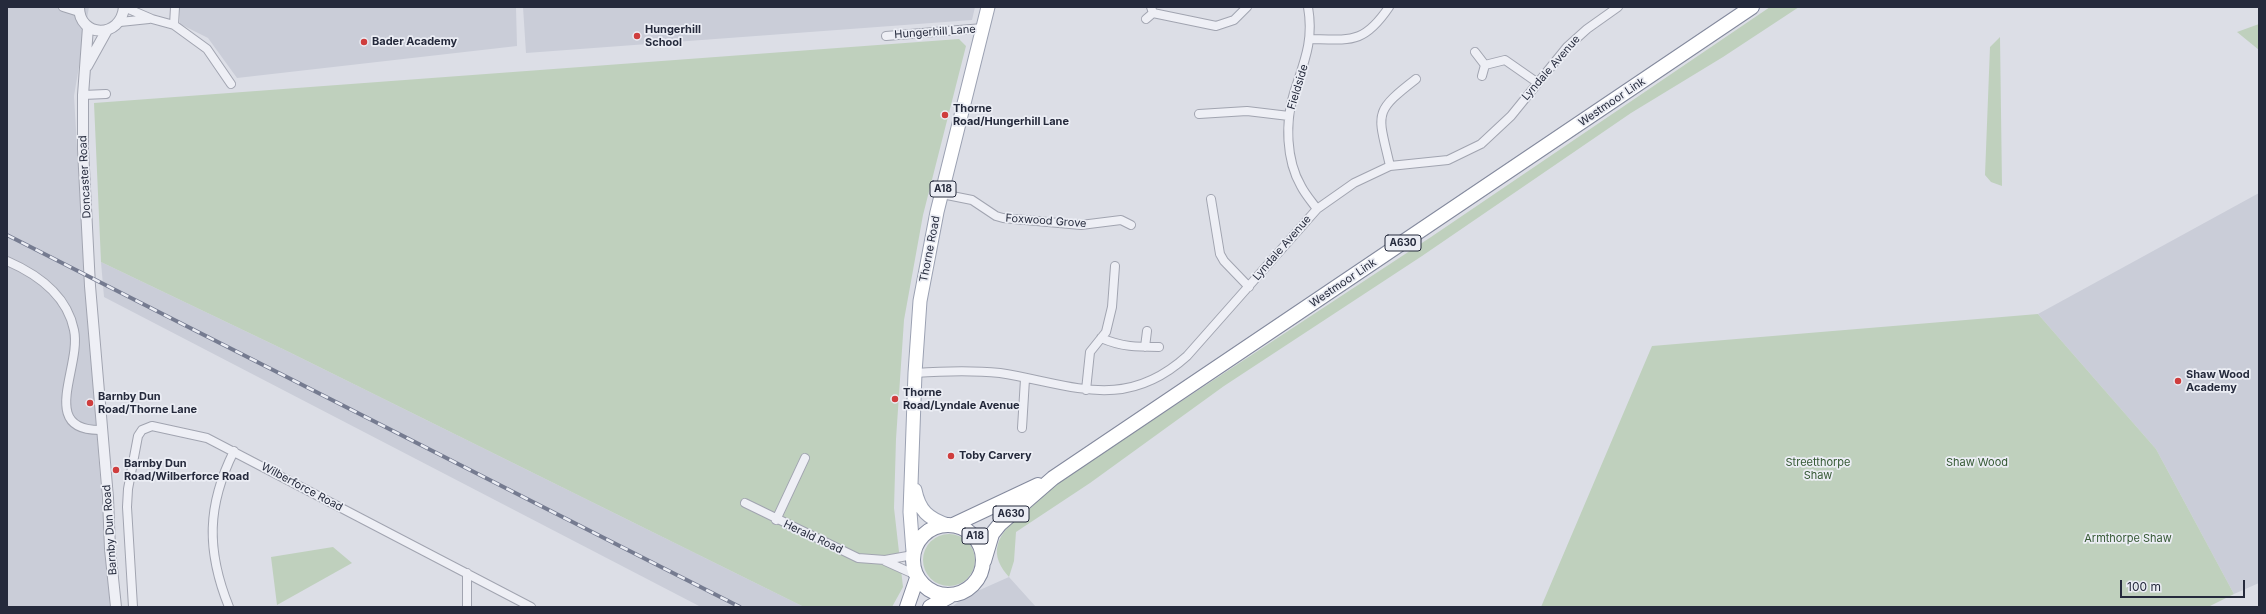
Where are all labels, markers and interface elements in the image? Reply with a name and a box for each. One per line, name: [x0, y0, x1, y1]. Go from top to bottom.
place label: Hungerhill School: [645, 23, 701, 49]
street label: Hungerhill Lane: [894, 23, 976, 41]
marker: Hungerhill School: [632, 31, 642, 41]
street label: Lyndale Avenue: [1519, 33, 1583, 103]
place label: Bader Academy: [372, 35, 457, 49]
marker: Bader Academy: [359, 37, 369, 47]
street label: Fieldside: [1285, 63, 1311, 111]
street label: Westmoor Link: [1576, 75, 1648, 129]
place label: Thorne Road/Hungerhill Lane: [953, 102, 1069, 128]
marker: Thorne Road/Hungerhill Lane: [940, 110, 950, 120]
street label: Doncaster Road: [76, 135, 94, 219]
road number: A18: [930, 181, 956, 197]
street label: Foxwood Grove: [1005, 212, 1087, 230]
street label: Lyndale Avenue: [1250, 213, 1314, 283]
street label: Thorne Road: [917, 215, 943, 283]
road number: A630: [1385, 235, 1421, 251]
street label: Westmoor Link: [1307, 256, 1379, 310]
place label: Shaw Wood Academy: [2186, 368, 2250, 394]
marker: Shaw Wood Academy: [2173, 376, 2183, 386]
place label: Thorne Road/Lyndale Avenue: [903, 386, 1020, 412]
place label: Barnby Dun Road/Thorne Lane: [98, 390, 197, 416]
marker: Thorne Road/Lyndale Avenue: [890, 394, 900, 404]
marker: Barnby Dun Road/Thorne Lane: [85, 398, 95, 408]
place label: Toby Carvery: [959, 449, 1032, 463]
marker: Toby Carvery: [946, 451, 956, 461]
park label: Streetthorpe Shaw: [1786, 456, 1850, 482]
park label: Shaw Wood: [1946, 456, 2008, 470]
place label: Barnby Dun Road/Wilberforce Road: [124, 457, 249, 483]
street label: Wilberforce Road: [259, 460, 345, 514]
marker: Barnby Dun Road/Wilberforce Road: [111, 465, 121, 475]
street label: Barnby Dun Road: [100, 484, 120, 576]
road number: A630: [993, 506, 1029, 522]
street label: Herald Road: [781, 518, 845, 556]
road number: A18: [962, 528, 988, 544]
park label: Armthorpe Shaw: [2084, 532, 2172, 546]
scale bar: [2122, 572, 2247, 598]
text: 100 m: [2127, 579, 2161, 594]

